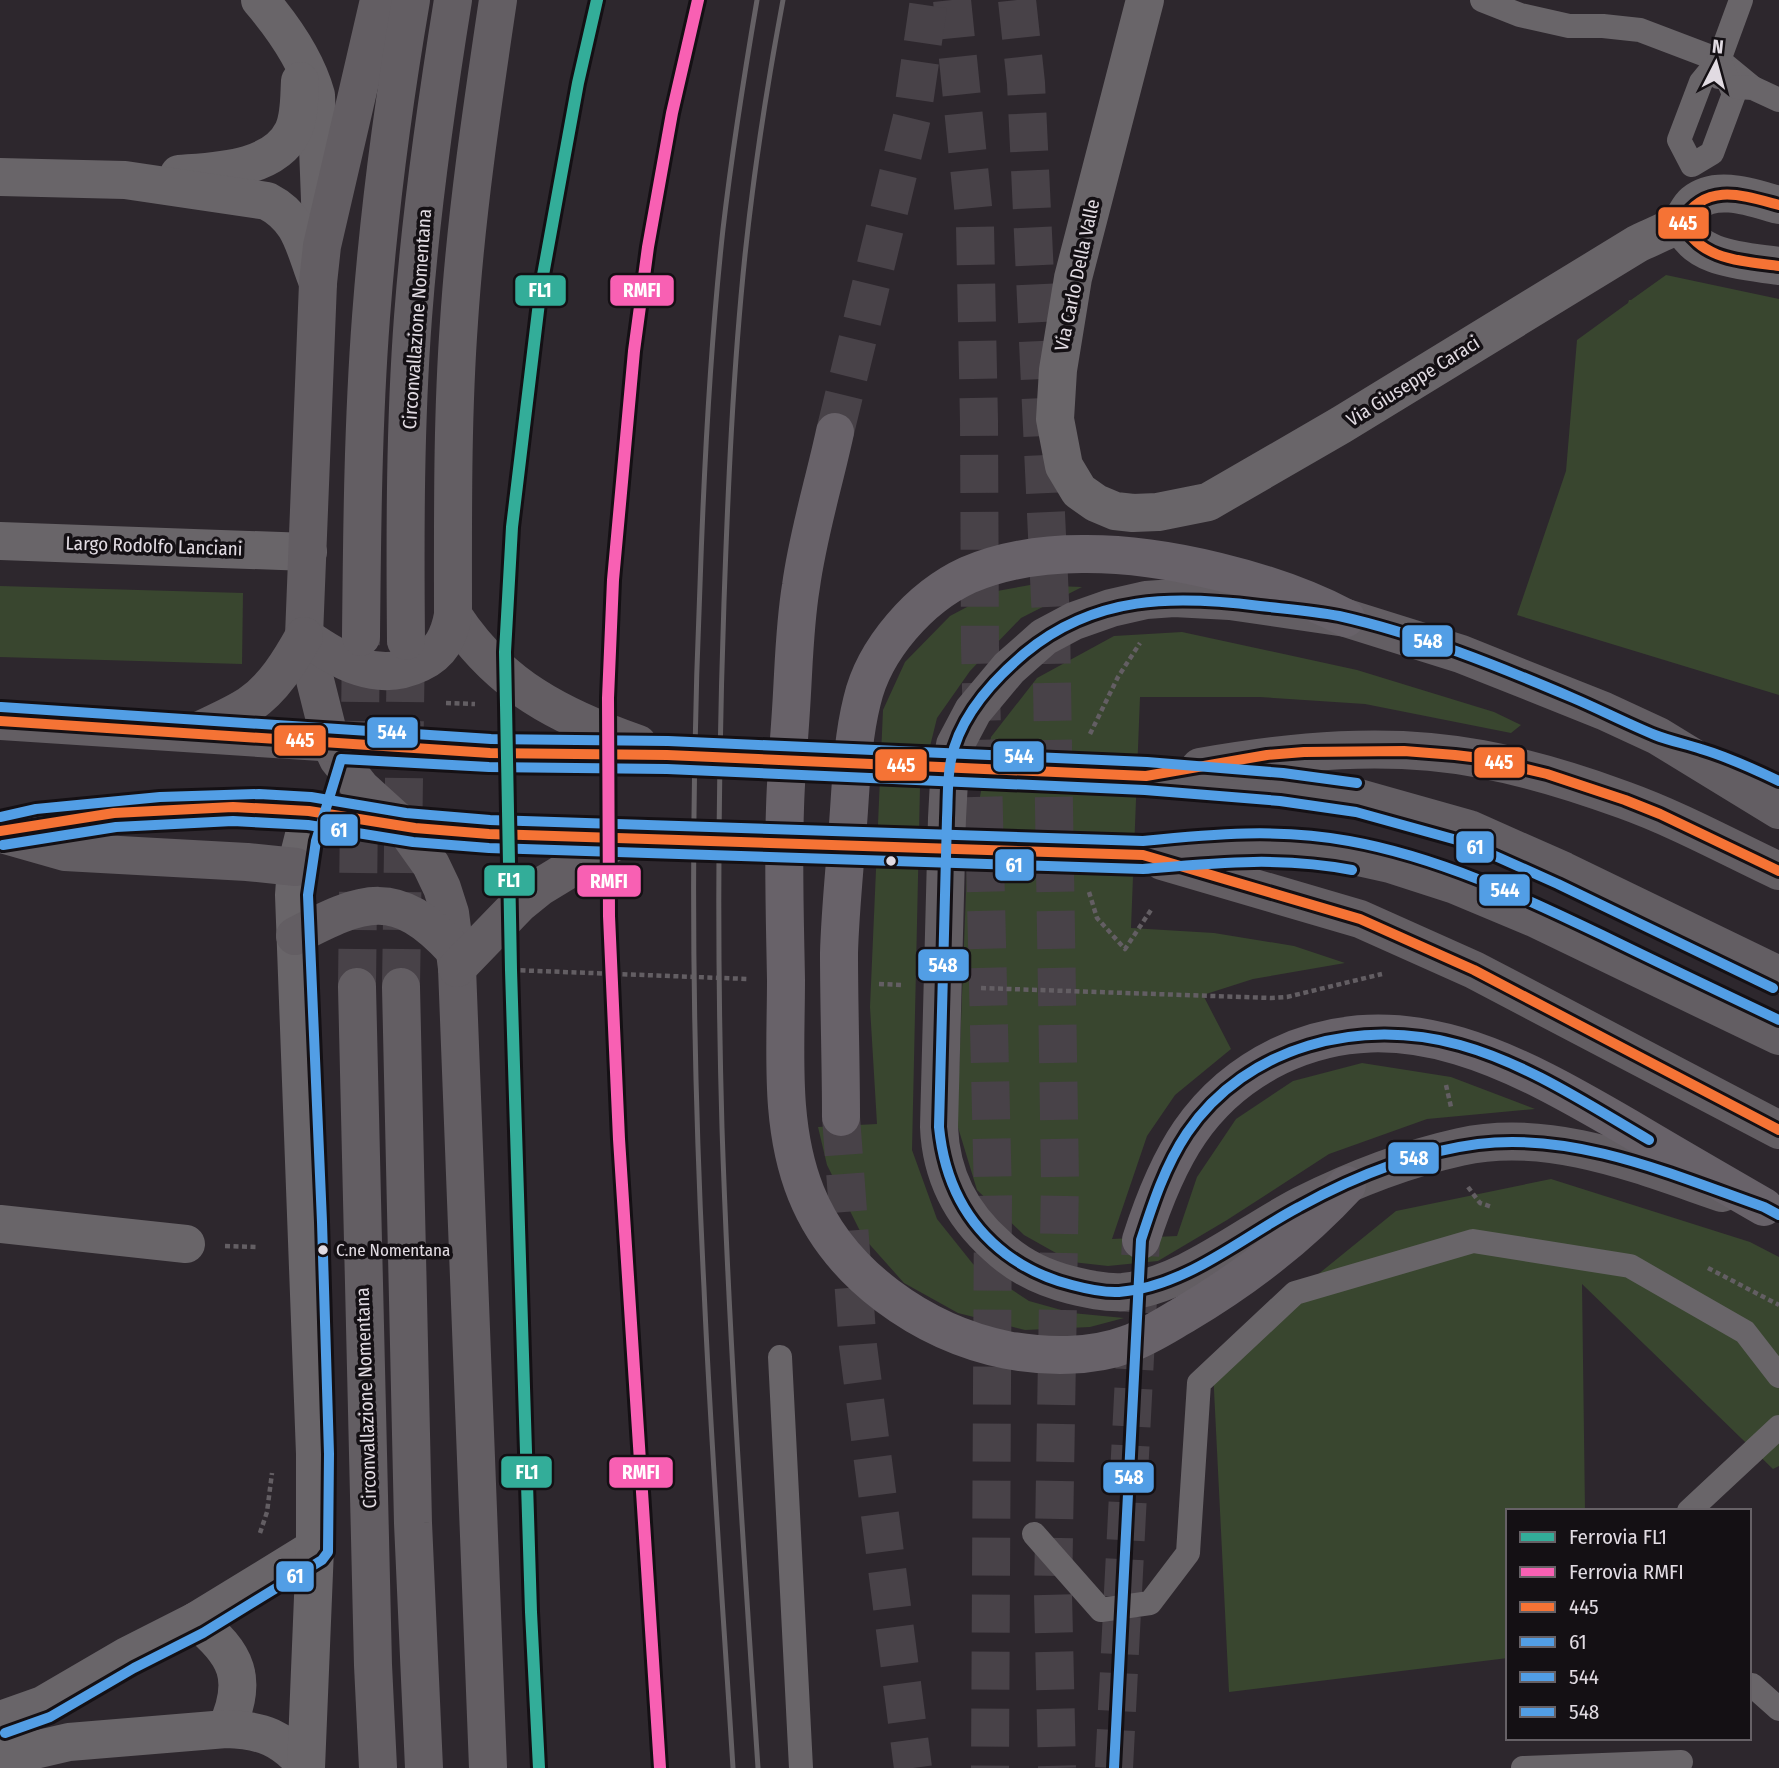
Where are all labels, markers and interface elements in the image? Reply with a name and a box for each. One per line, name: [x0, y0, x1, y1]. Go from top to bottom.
north arrow: [1681, 28, 1751, 98]
text: N: [1711, 35, 1725, 59]
street label: Via Carlo Della Valle: [1050, 197, 1104, 353]
line badge: 445: [1657, 206, 1710, 240]
street label: Circonvallazione Nomentana: [398, 208, 436, 430]
text: 445: [1669, 212, 1697, 235]
line badge: FL1: [514, 274, 567, 307]
line badge: RMFI: [609, 274, 675, 307]
text: FL1: [529, 279, 551, 302]
text: RMFI: [623, 279, 661, 302]
street label: Via Giuseppe Caraci: [1342, 331, 1484, 431]
street label: Largo Rodolfo Lanciani: [65, 531, 243, 561]
line badge: 548: [1401, 624, 1454, 658]
text: 548: [1413, 630, 1443, 653]
line badge: 544: [366, 716, 419, 749]
text: 544: [378, 721, 407, 744]
line badge: 445: [273, 724, 327, 757]
text: 445: [286, 729, 314, 752]
line badge: 544: [992, 740, 1045, 773]
text: 544: [1005, 745, 1034, 768]
line badge: 445: [1473, 746, 1526, 779]
line badge: 445: [874, 748, 928, 782]
text: 445: [1485, 751, 1513, 774]
text: 445: [887, 754, 915, 777]
line badge: 61: [319, 813, 359, 847]
text: 61: [330, 819, 348, 842]
line badge: 61: [1455, 830, 1495, 864]
text: 61: [1466, 836, 1484, 859]
line badge: 61: [994, 848, 1035, 882]
unlabelled marker: [884, 854, 898, 868]
text: 61: [1005, 854, 1023, 877]
line badge: FL1: [483, 864, 536, 897]
line badge: RMFI: [576, 864, 642, 898]
text: FL1: [498, 869, 520, 892]
text: RMFI: [590, 870, 628, 893]
line badge: 544: [1478, 873, 1531, 907]
text: 544: [1491, 879, 1520, 902]
line badge: 548: [917, 948, 970, 982]
text: 548: [928, 954, 958, 977]
line badge: 548: [1387, 1141, 1440, 1175]
text: 548: [1399, 1147, 1429, 1170]
place label: C.ne Nomentana: [336, 1240, 450, 1261]
marker: C.ne Nomentana: [316, 1243, 330, 1257]
street label: Circonvallazione Nomentana: [351, 1287, 381, 1509]
line badge: FL1: [500, 1455, 553, 1489]
line badge: RMFI: [608, 1456, 674, 1489]
text: FL1: [516, 1461, 538, 1484]
text: RMFI: [622, 1461, 660, 1484]
line badge: 548: [1102, 1461, 1155, 1494]
text: 548: [1114, 1466, 1144, 1489]
legend: [1506, 1509, 1751, 1740]
text: Ferrovia FL1: [1569, 1524, 1667, 1550]
text: Ferrovia RMFI: [1569, 1559, 1684, 1585]
line badge: 61: [275, 1560, 315, 1593]
text: 61: [286, 1565, 304, 1588]
text: 445: [1569, 1594, 1599, 1620]
text: 61: [1569, 1629, 1587, 1655]
text: 544: [1569, 1664, 1599, 1690]
text: 548: [1569, 1699, 1599, 1725]

